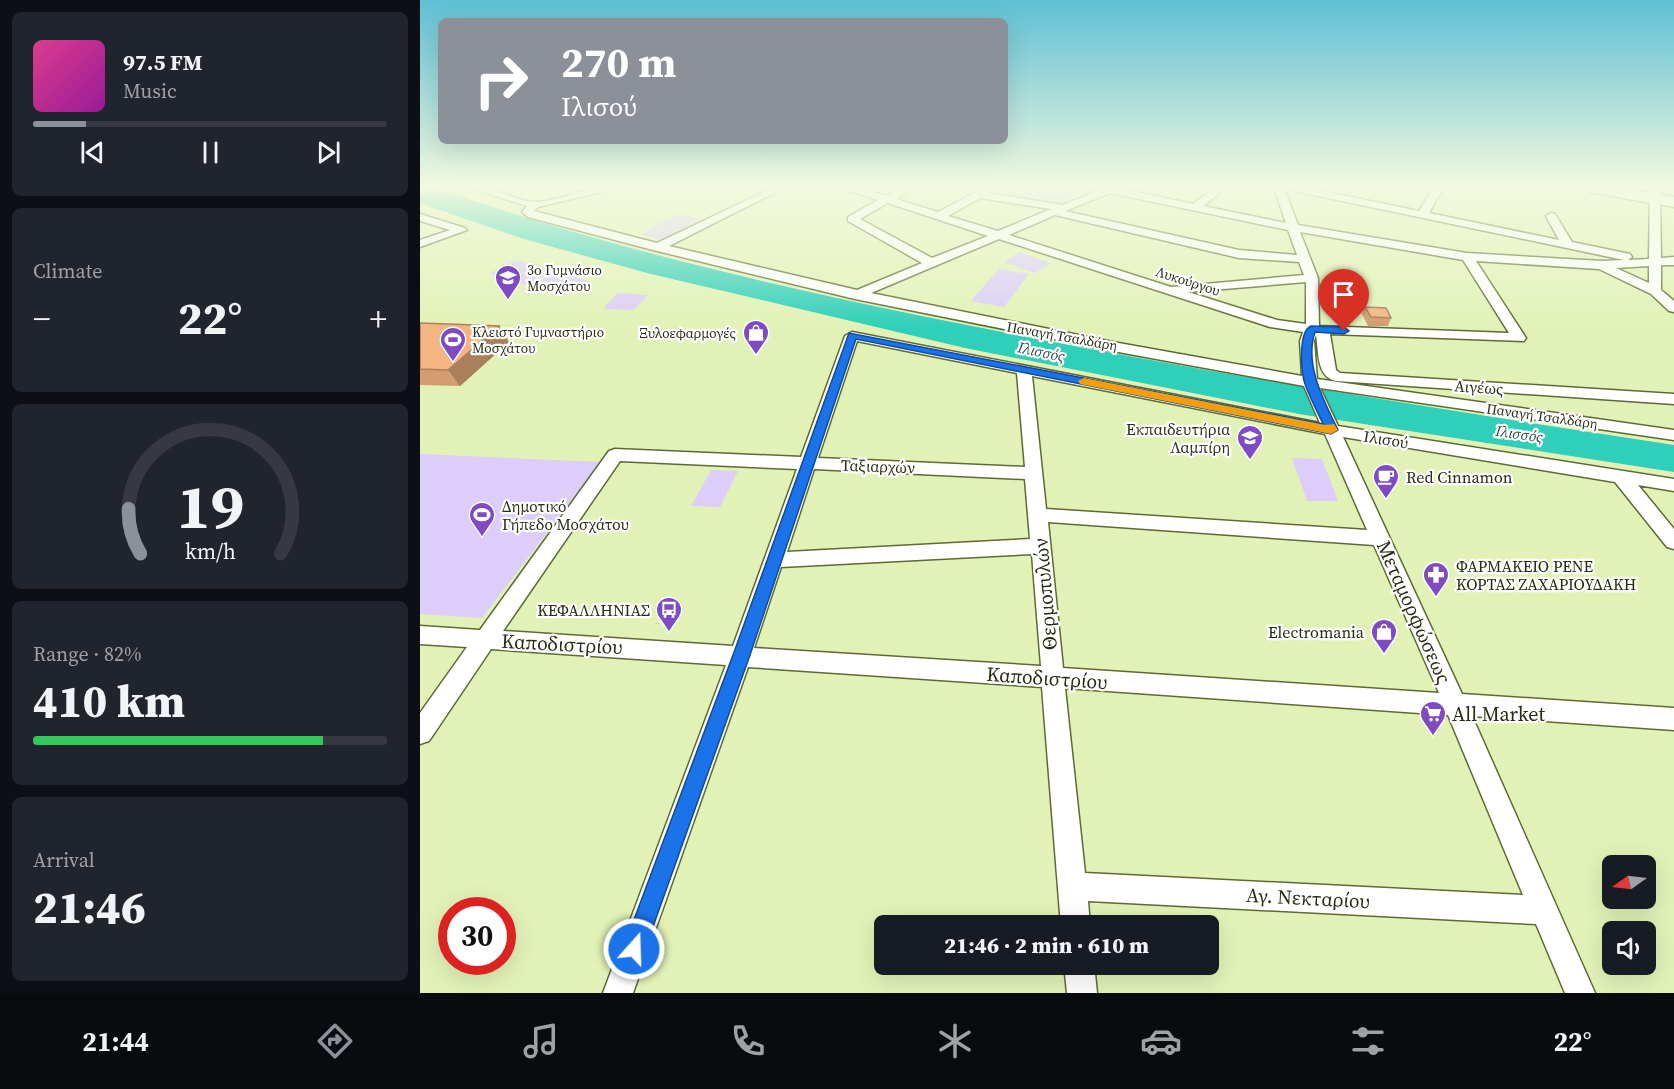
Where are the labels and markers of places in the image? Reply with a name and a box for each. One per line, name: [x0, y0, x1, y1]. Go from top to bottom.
place label: 3o Γυμνάσιο Μοσχάτου: [527, 260, 602, 296]
school or university icon: 3o Γυμνάσιο Μοσχάτου: [493, 263, 523, 301]
pin: [1318, 269, 1369, 331]
shop icon: Ξυλοεφαρμογές: [741, 318, 771, 356]
place label: Κλειστό Γυμναστήριο Μοσχάτου: [472, 322, 604, 358]
place label: Ξυλοεφαρμογές: [640, 323, 736, 343]
sports icon: Κλειστό Γυμναστήριο Μοσχάτου: [438, 325, 468, 363]
place label: Εκπαιδευτήρια Λαμπίρη: [1126, 418, 1230, 458]
school or university icon: Εκπαιδευτήρια Λαμπίρη: [1235, 423, 1265, 461]
cafe icon: Red Cinnamon: [1371, 462, 1401, 500]
place label: Red Cinnamon: [1406, 466, 1513, 488]
place label: Δημοτικό Γήπεδο Μοσχάτου: [502, 495, 629, 535]
sports icon: Δημοτικό Γήπεδο Μοσχάτου: [467, 500, 497, 538]
place label: ΦΑΡΜΑΚΕΙΟ ΡΕΝΕ ΚΟΡΤΑΣ ΖΑΧΑΡΙΟΥΔΑΚΗ: [1456, 555, 1636, 595]
pharmacy icon: ΦΑΡΜΑΚΕΙΟ ΡΕΝΕ ΚΟΡΤΑΣ ΖΑΧΑΡΙΟΥΔΑΚΗ: [1421, 560, 1451, 598]
bus stop icon: ΚΕΦΑΛΛΗΝΙΑΣ: [654, 595, 684, 633]
place label: ΚΕΦΑΛΛΗΝΙΑΣ: [537, 599, 650, 621]
shop icon: Electromania: [1369, 617, 1399, 655]
place label: Electromania: [1268, 621, 1365, 643]
supermarket icon: All Market: [1418, 699, 1448, 737]
place label: All Market: [1452, 700, 1546, 728]

